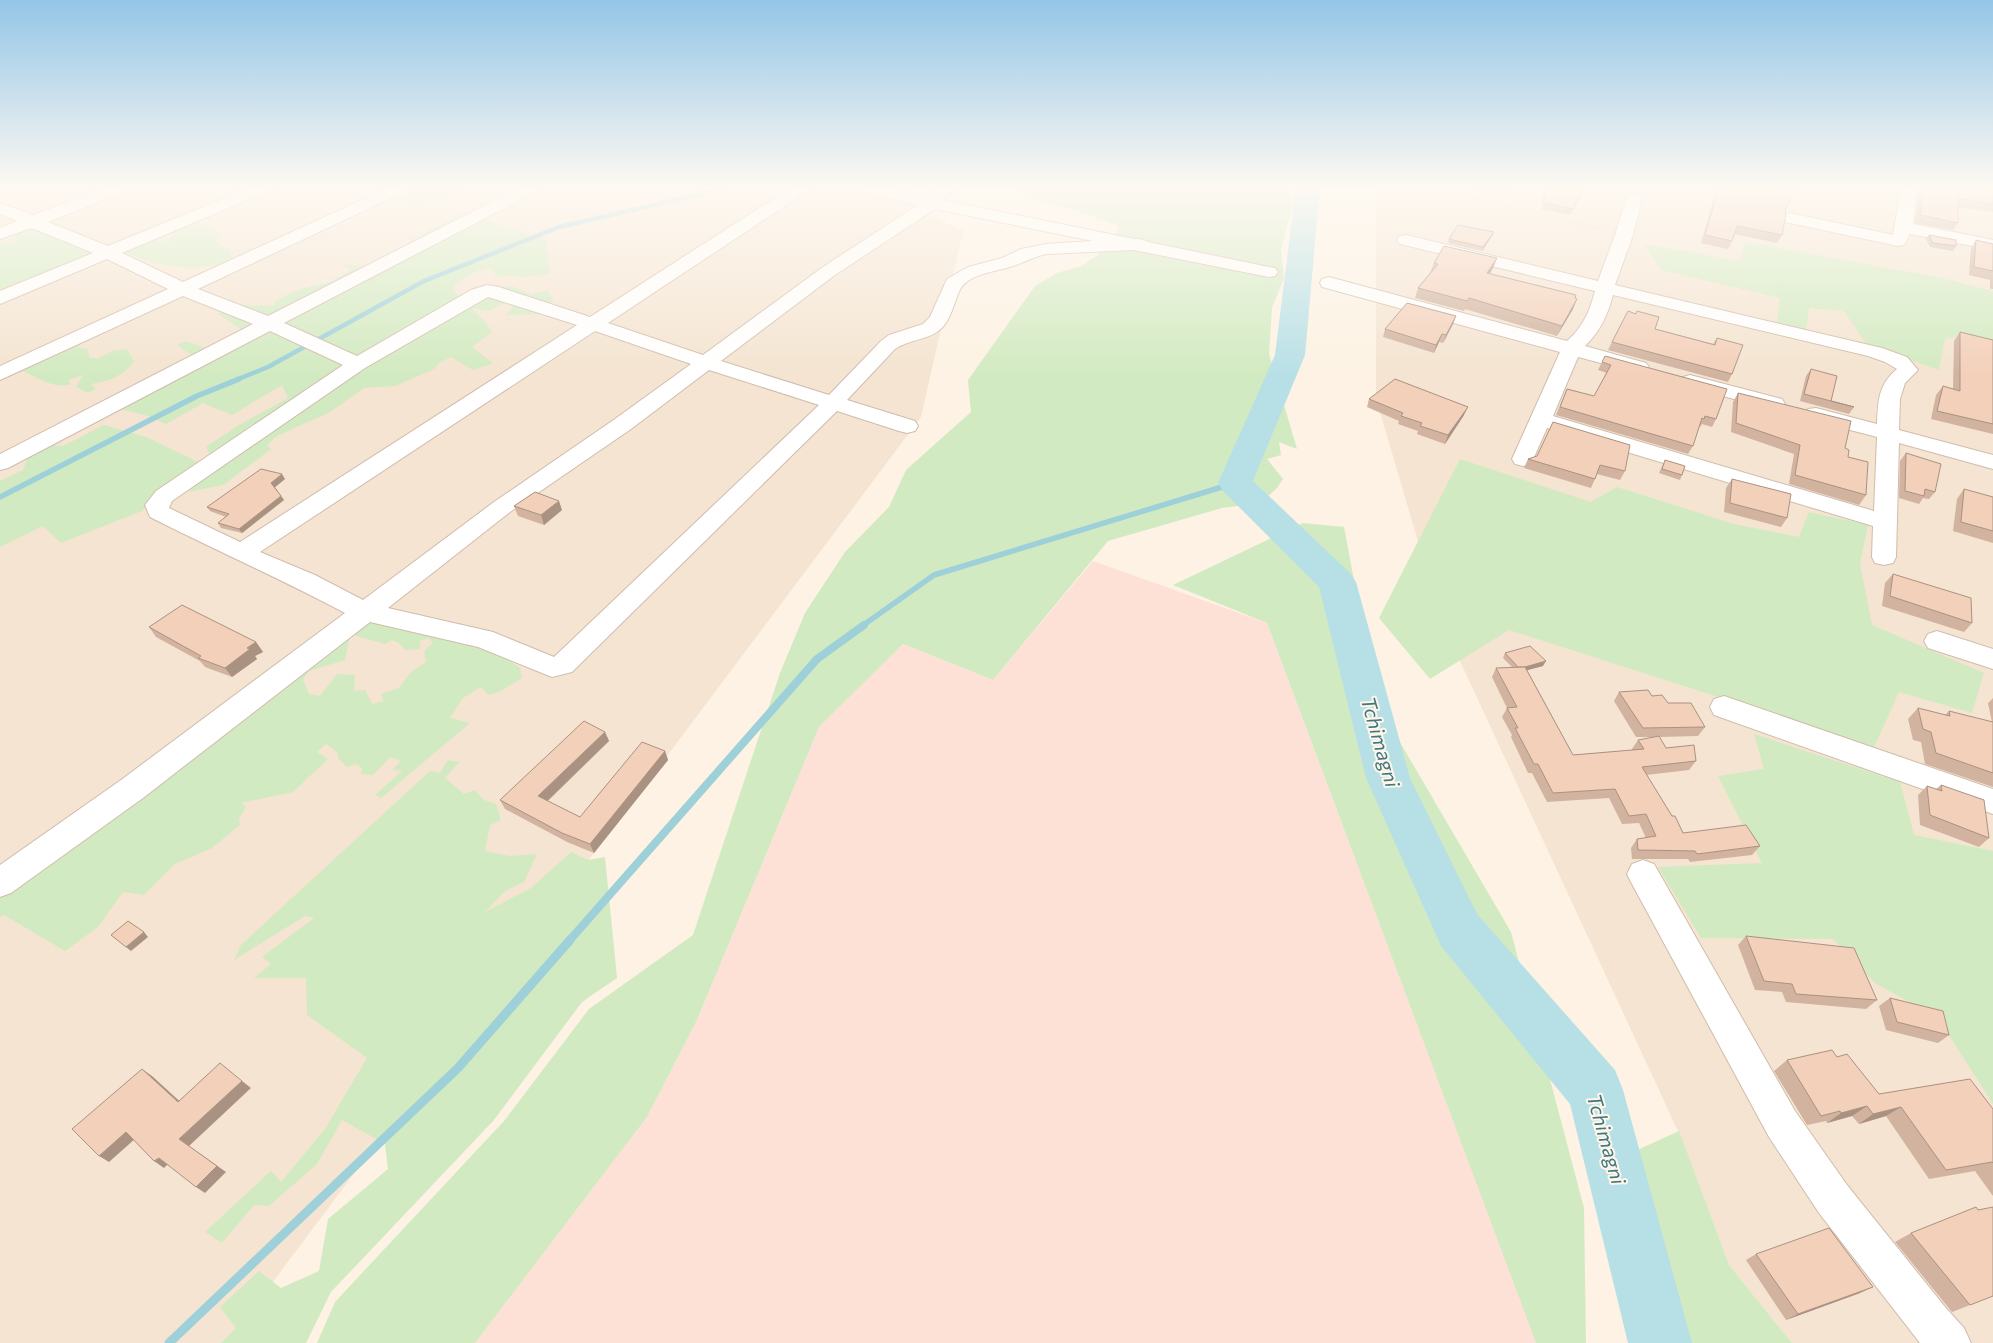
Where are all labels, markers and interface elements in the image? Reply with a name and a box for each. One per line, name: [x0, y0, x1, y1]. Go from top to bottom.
water label: Tchimagni: [1357, 694, 1406, 791]
water label: Tchimagni: [1583, 1091, 1632, 1188]

